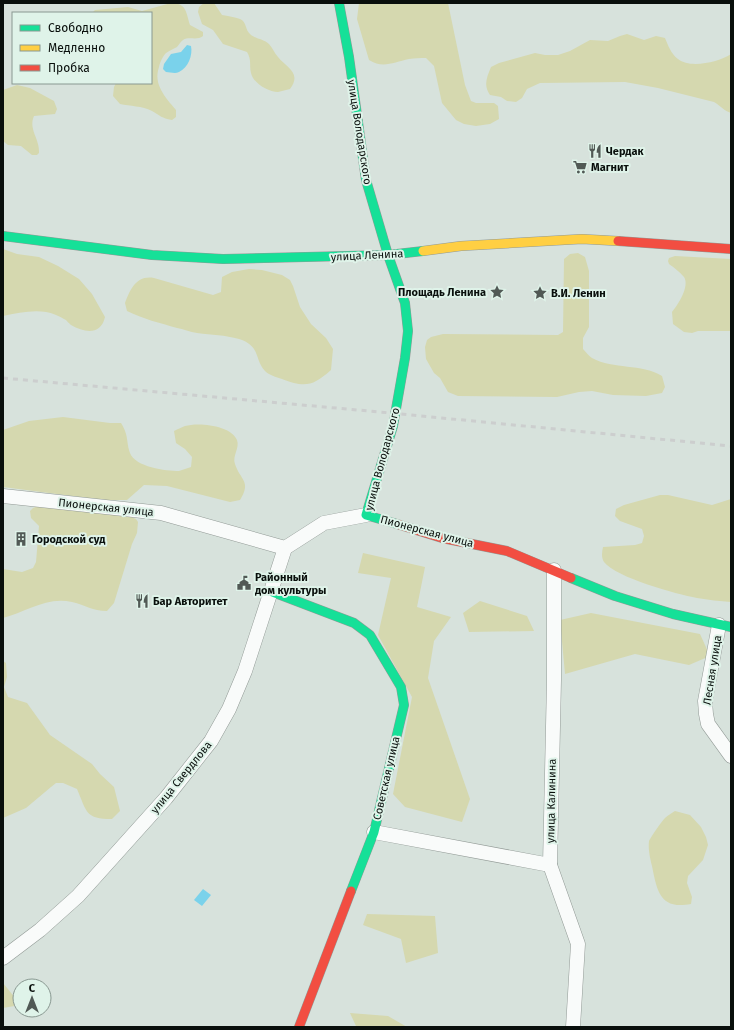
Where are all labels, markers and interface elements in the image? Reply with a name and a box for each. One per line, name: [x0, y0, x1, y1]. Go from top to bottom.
legend: [12, 12, 152, 84]
text: Свободно: [48, 21, 103, 35]
text: Медленно: [48, 41, 105, 55]
text: Пробка: [48, 61, 90, 75]
street label: улица Володарского: [345, 79, 374, 185]
restaurant icon: Чердак: [587, 143, 603, 159]
place label: Чердак: [606, 145, 644, 158]
supermarket icon: Магнит: [572, 159, 588, 175]
place label: Магнит: [591, 161, 629, 174]
street label: улица Ленина: [331, 247, 404, 264]
place icon: Площадь Ленина: [489, 284, 505, 300]
place icon: В.И. Ленин: [532, 285, 548, 301]
place label: Площадь Ленина: [398, 286, 486, 299]
place label: В.И. Ленин: [551, 287, 606, 300]
street label: улица Володарского: [362, 406, 402, 512]
street label: Пионерская улица: [58, 496, 154, 519]
street label: Пионерская улица: [379, 513, 475, 550]
building icon: Городской суд: [13, 531, 29, 547]
place label: Городской суд: [32, 533, 105, 546]
place label: Районный дом культуры: [255, 571, 326, 597]
public building icon: Районный дом культуры: [236, 575, 252, 591]
restaurant icon: Бар Авторитет: [134, 593, 150, 609]
place label: Бар Авторитет: [153, 595, 228, 608]
street label: Лесная улица: [701, 634, 724, 706]
street label: Советская улица: [371, 735, 402, 821]
street label: улица Свердлова: [148, 739, 215, 816]
street label: улица Калинина: [544, 759, 559, 843]
north arrow: [12, 978, 52, 1018]
text: С: [29, 982, 36, 995]

